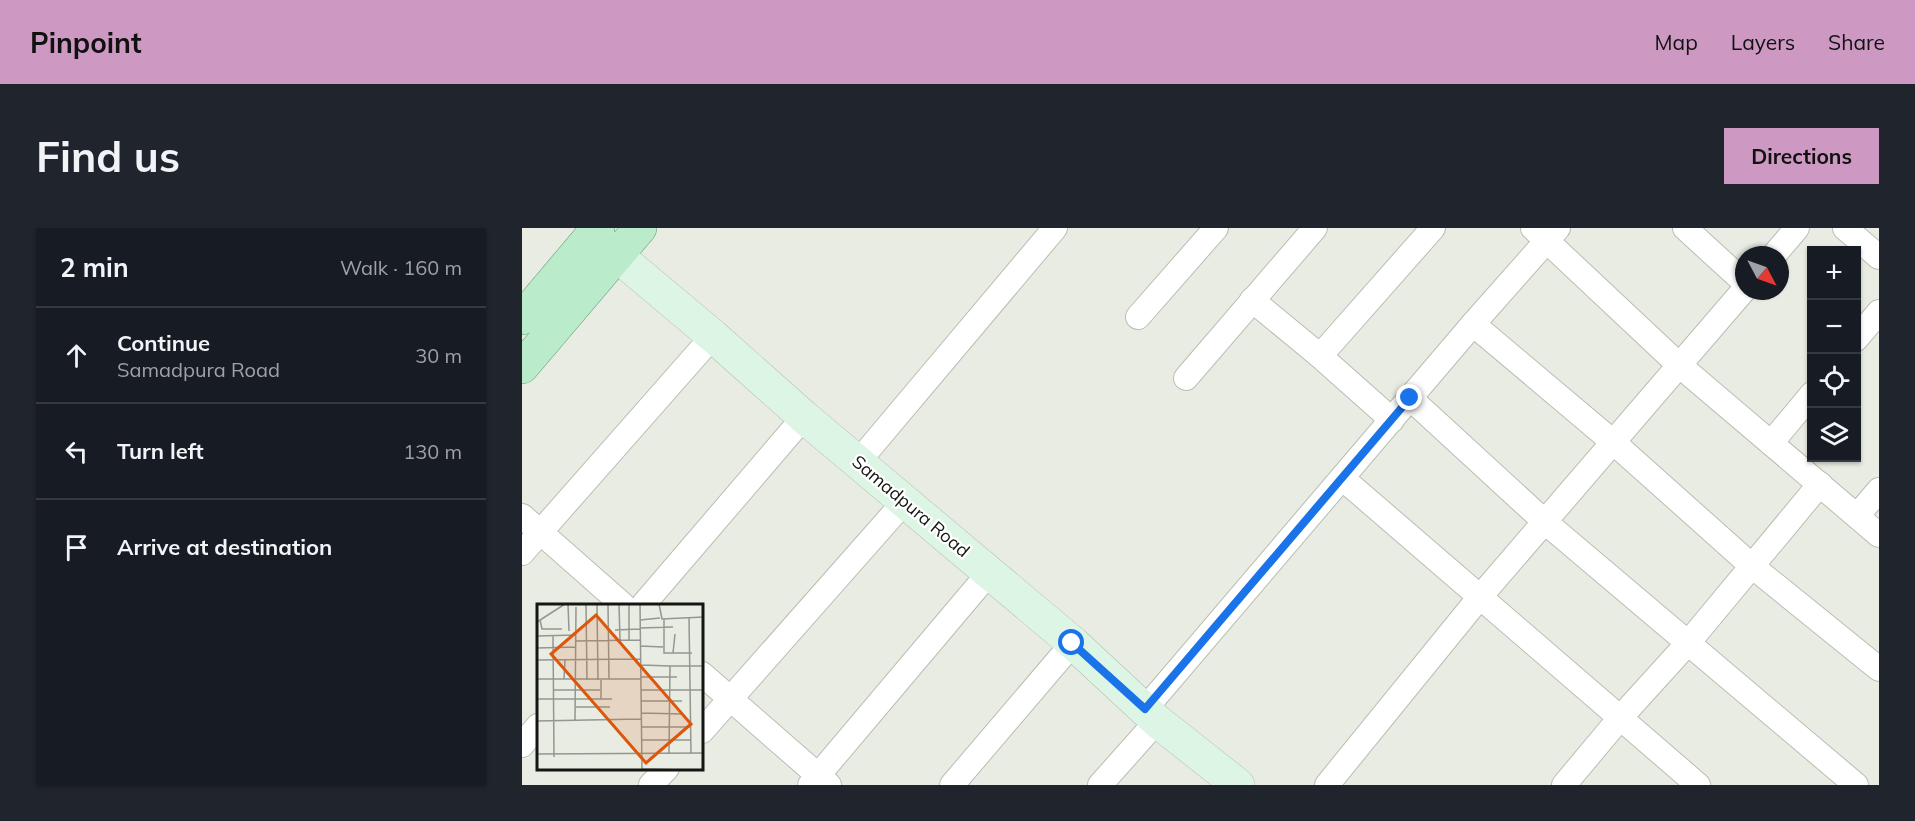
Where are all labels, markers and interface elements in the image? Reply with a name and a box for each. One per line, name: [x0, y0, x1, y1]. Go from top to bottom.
text: Pinpoint: [30, 25, 142, 60]
text: Map: [1655, 29, 1698, 55]
text: Layers: [1731, 29, 1795, 55]
text: Share: [1828, 29, 1885, 55]
button: Directions: [1724, 128, 1879, 184]
text: Find us: [36, 130, 180, 183]
north arrow: [1735, 246, 1789, 300]
map controls: [1807, 246, 1861, 462]
button: +: [1807, 246, 1861, 300]
text: 2 min: [60, 251, 129, 284]
text: Walk · 160 m: [340, 255, 462, 280]
button: −: [1807, 300, 1861, 354]
text: Continue: [117, 329, 210, 357]
icon: ahead: [60, 339, 93, 372]
text: 30 m: [415, 343, 462, 368]
button: locate: [1807, 354, 1861, 408]
text: Samadpura Road: [117, 357, 280, 382]
route end: [1396, 384, 1422, 410]
button: layers: [1807, 408, 1861, 462]
icon: left: [60, 435, 93, 468]
text: Turn left: [117, 437, 204, 465]
text: 130 m: [403, 439, 462, 464]
street label: Samadpura Road: [847, 450, 975, 562]
icon: arrive: [60, 531, 93, 564]
text: Arrive at destination: [117, 533, 332, 561]
inset map: [537, 604, 704, 770]
route start: [1058, 629, 1084, 655]

